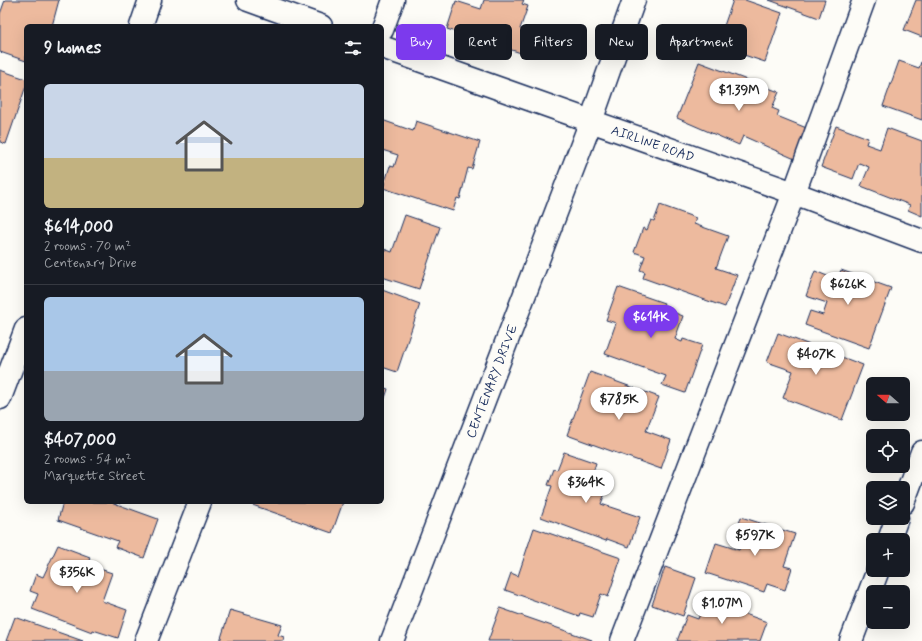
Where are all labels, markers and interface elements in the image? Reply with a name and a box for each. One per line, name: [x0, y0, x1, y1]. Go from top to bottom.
chip: Buy: [396, 24, 446, 60]
chip: Rent: [454, 24, 512, 60]
chip: Filters: [520, 24, 587, 60]
chip: New: [595, 24, 648, 60]
chip: Apartment: [656, 24, 747, 60]
text: 9 homes: [44, 37, 101, 59]
icon: filters: [342, 37, 364, 59]
pin: $1.39M: [706, 78, 772, 112]
text: $1.39M: [718, 82, 760, 99]
icon: home: [168, 110, 240, 182]
street label: AIRLINE ROAD: [609, 122, 696, 167]
text: $614,000: [44, 216, 113, 238]
text: 2 rooms · 70 m²: [44, 238, 131, 255]
text: Centenary Drive: [44, 255, 137, 272]
pin: $626K: [820, 272, 876, 306]
text: $626K: [830, 276, 866, 293]
pin: $614K: [623, 305, 679, 339]
text: $614K: [633, 309, 669, 326]
street label: CENTENARY DRIVE: [463, 322, 522, 441]
icon: home: [168, 323, 240, 395]
pin: $407K: [788, 342, 844, 376]
text: $407K: [796, 346, 836, 363]
north arrow: [866, 377, 910, 421]
map controls: [866, 377, 910, 629]
pin: $785K: [591, 387, 647, 421]
text: $785K: [599, 391, 639, 408]
text: $407,000: [44, 429, 116, 451]
button: locate: [866, 429, 910, 473]
text: 2 rooms · 54 m²: [44, 451, 131, 468]
text: Marquette Street: [44, 468, 145, 485]
pin: $364K: [558, 470, 614, 504]
text: $364K: [567, 474, 605, 491]
button: layers: [866, 481, 910, 525]
pin: $597K: [727, 523, 783, 557]
text: $597K: [735, 527, 775, 544]
button: +: [866, 533, 910, 577]
pin: $356K: [49, 560, 105, 594]
text: $356K: [59, 564, 95, 581]
button: −: [866, 585, 910, 629]
pin: $1.07M: [689, 591, 755, 625]
text: $1.07M: [701, 595, 743, 612]

